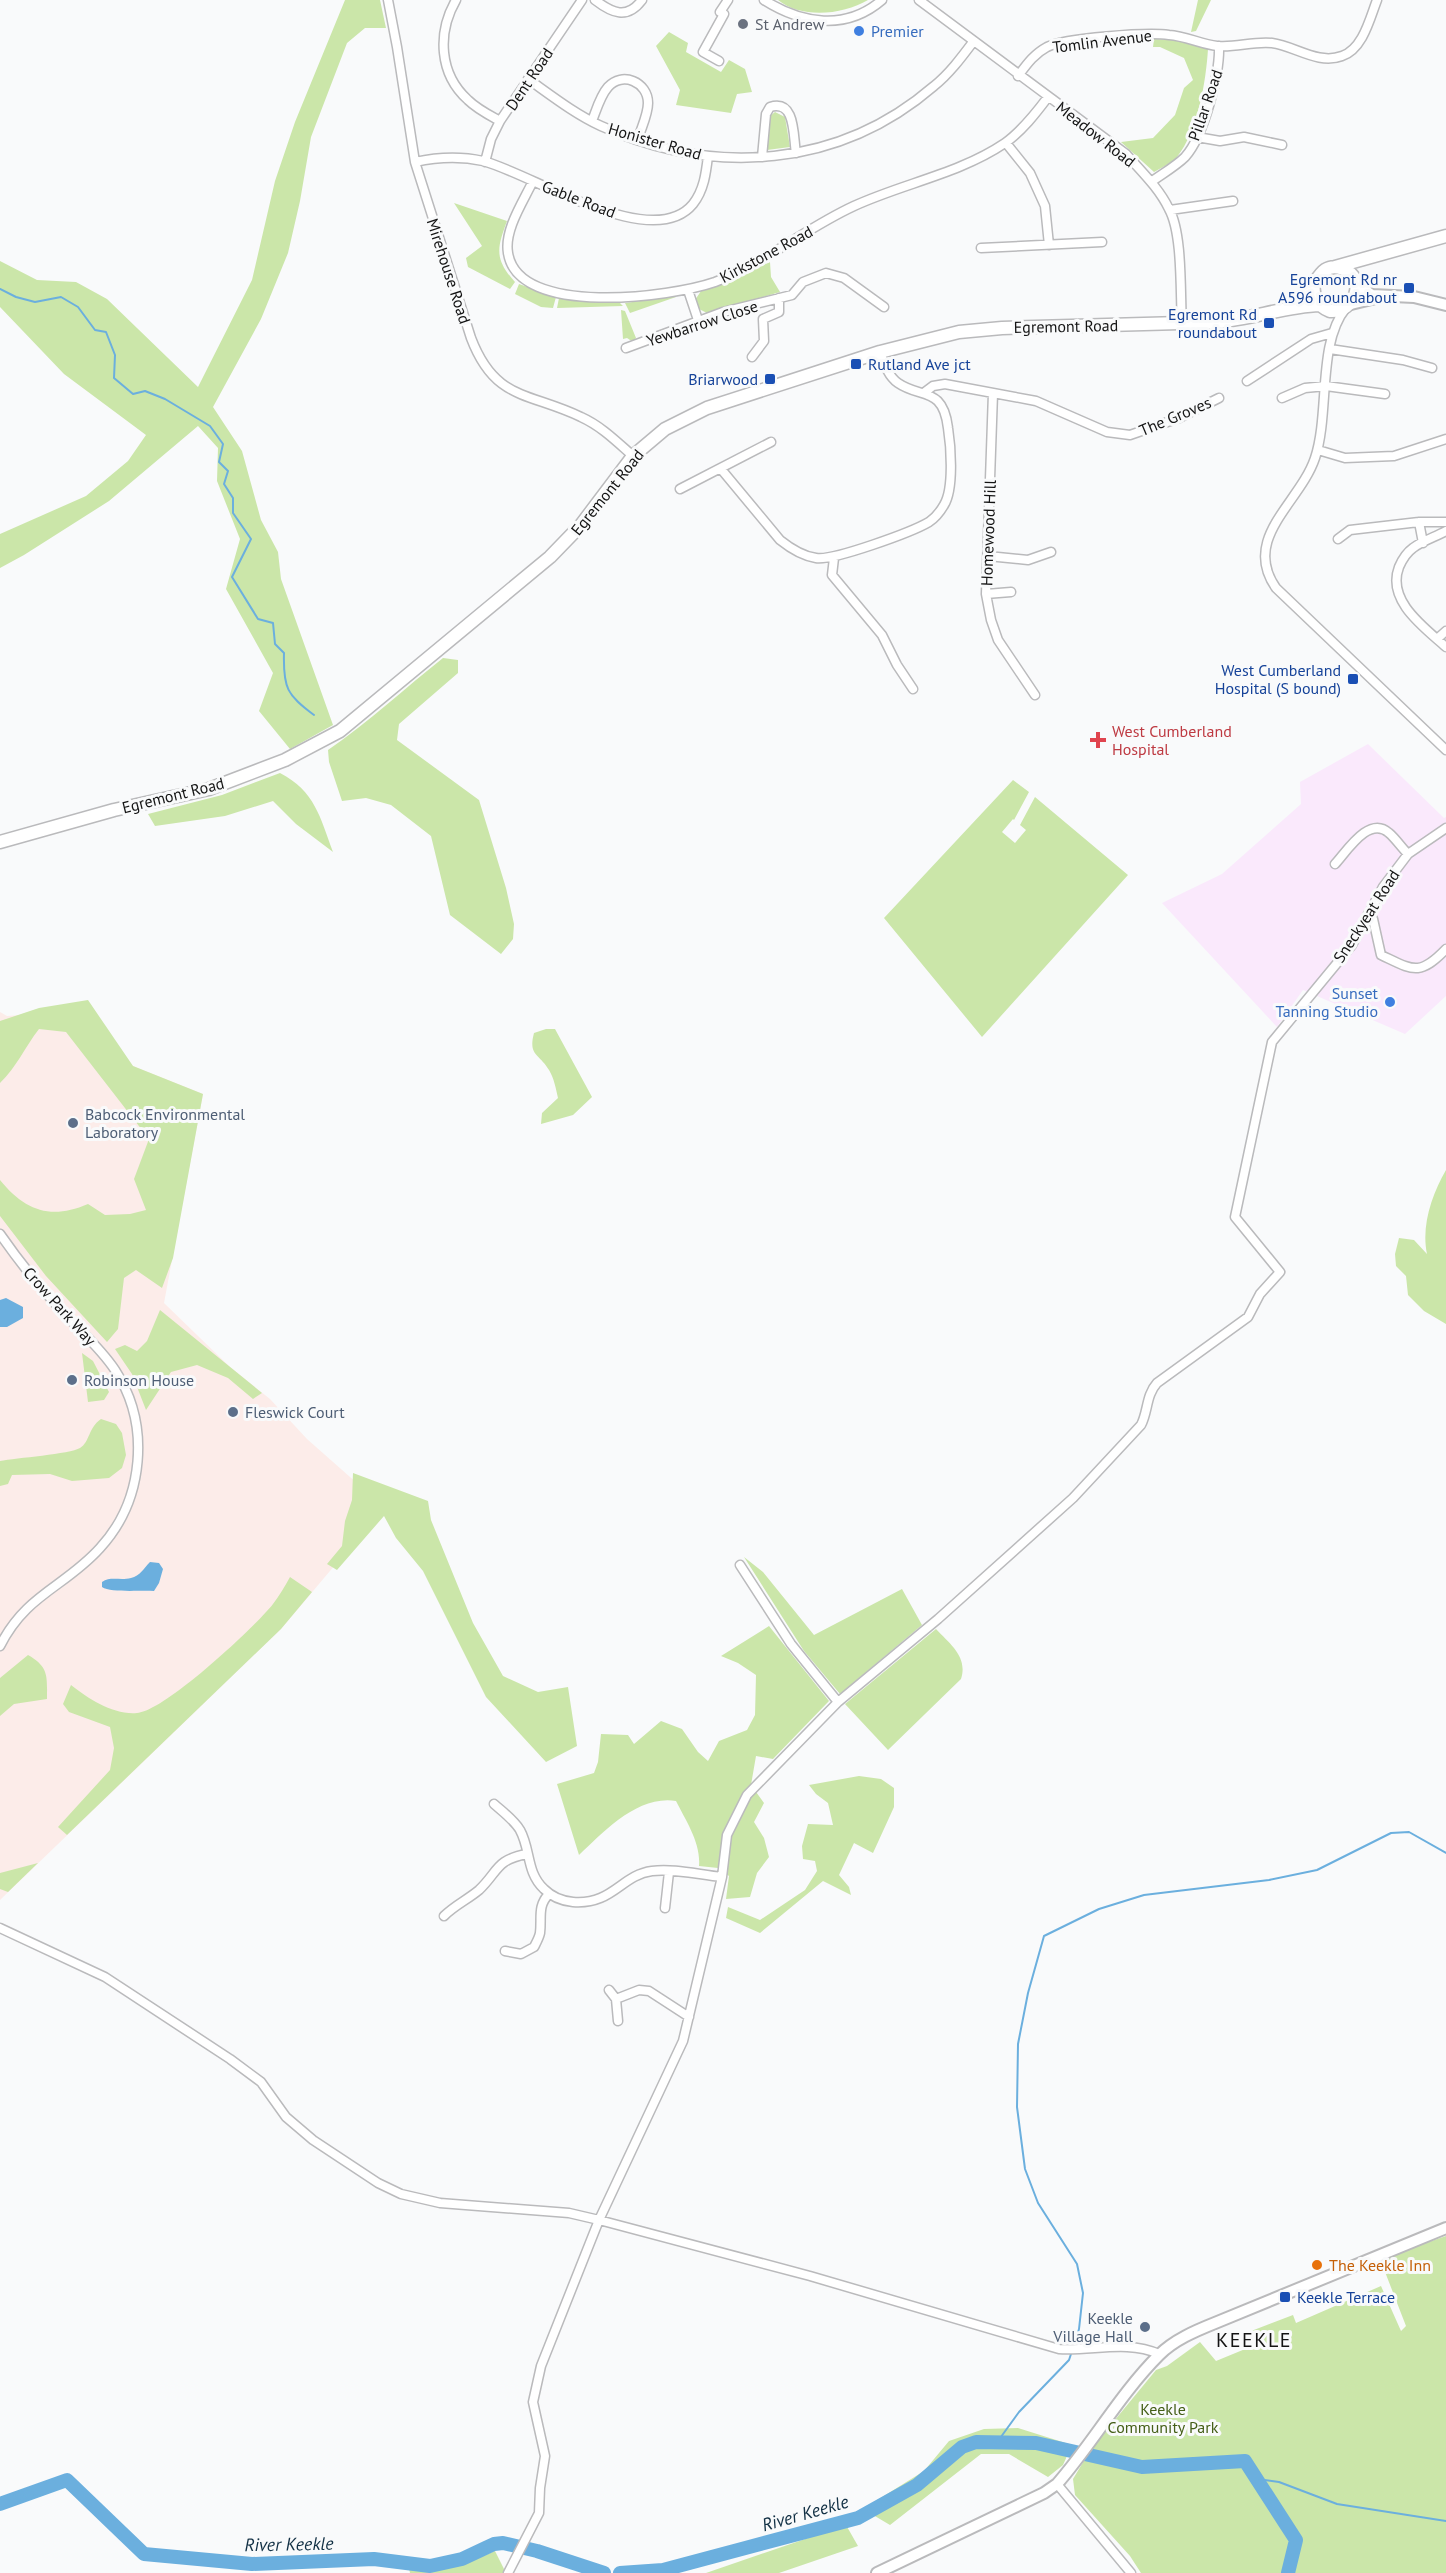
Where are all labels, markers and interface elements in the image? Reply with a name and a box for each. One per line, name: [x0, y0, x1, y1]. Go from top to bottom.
place label: St Andrew: [755, 14, 825, 34]
marker: St Andrew: [736, 17, 750, 31]
place label: Premier: [871, 21, 924, 41]
marker: Premier: [852, 24, 866, 38]
street label: Tomlin Avenue: [1051, 25, 1153, 57]
street label: Dent Road: [501, 44, 557, 114]
street label: Pillar Road: [1183, 67, 1227, 143]
street label: Meadow Road: [1052, 97, 1140, 171]
street label: Honister Road: [606, 118, 704, 164]
street label: Gable Road: [539, 176, 619, 222]
street label: Mirehouse Road: [423, 216, 475, 326]
street label: Kirkstone Road: [716, 221, 816, 287]
place label: Egremont Rd nr A596 roundabout: [1278, 269, 1398, 307]
marker: Egremont Rd nr A596 roundabout: [1402, 281, 1416, 295]
street label: Yewbarrow Close: [644, 296, 760, 350]
place label: Egremont Rd roundabout: [1168, 304, 1258, 342]
street label: Egremont Road: [1014, 315, 1118, 337]
marker: Egremont Rd roundabout: [1262, 316, 1276, 330]
place label: Rutland Ave jct: [868, 354, 971, 374]
marker: Rutland Ave jct: [849, 357, 863, 371]
place label: Briarwood: [688, 369, 758, 389]
marker: Briarwood: [763, 372, 777, 386]
street label: The Groves: [1136, 392, 1214, 440]
street label: Egremont Road: [566, 445, 648, 539]
street label: Homewood Hill: [976, 479, 1000, 586]
place label: West Cumberland Hospital (S bound): [1215, 660, 1341, 698]
marker: West Cumberland Hospital (S bound): [1346, 672, 1360, 686]
place label: West Cumberland Hospital: [1112, 721, 1232, 759]
marker: West Cumberland Hospital: [1089, 731, 1107, 749]
street label: Egremont Road: [120, 773, 226, 817]
street label: Sneckyeat Road: [1329, 866, 1403, 966]
place label: Sunset Tanning Studio: [1275, 983, 1379, 1021]
marker: Sunset Tanning Studio: [1383, 995, 1397, 1009]
place label: Babcock Environmental Laboratory: [85, 1104, 245, 1142]
marker: Babcock Environmental Laboratory: [66, 1116, 80, 1130]
street label: Crow Park Way: [19, 1262, 101, 1350]
place label: Robinson House: [84, 1370, 194, 1390]
marker: Robinson House: [65, 1373, 79, 1387]
place label: Fleswick Court: [245, 1402, 345, 1422]
marker: Fleswick Court: [226, 1405, 240, 1419]
place label: The Keekle Inn: [1329, 2255, 1431, 2275]
marker: The Keekle Inn: [1310, 2258, 1324, 2272]
place label: Keekle Terrace: [1297, 2287, 1395, 2307]
marker: Keekle Terrace: [1278, 2290, 1292, 2304]
place label: Keekle Village Hall: [1052, 2308, 1133, 2346]
marker: Keekle Village Hall: [1138, 2320, 1152, 2334]
district label: KEEKLE: [1216, 2327, 1292, 2353]
park label: Keekle Community Park: [1108, 2399, 1219, 2437]
water label: River Keekle: [759, 2489, 852, 2536]
water label: River Keekle: [244, 2532, 334, 2556]

